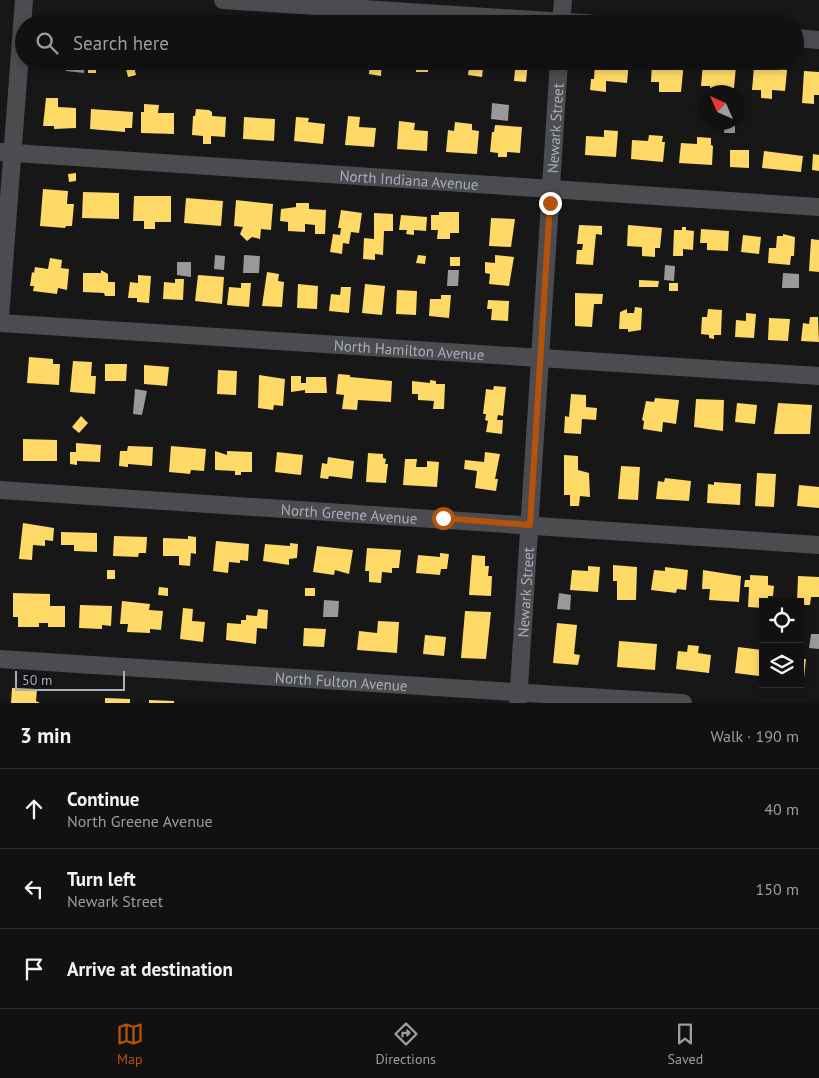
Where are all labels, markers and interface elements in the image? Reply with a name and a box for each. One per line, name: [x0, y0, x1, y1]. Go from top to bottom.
search box: [15, 15, 804, 70]
icon: search: [33, 29, 61, 57]
text: Search here: [73, 31, 169, 55]
street label: Newark Street: [542, 83, 567, 174]
north arrow: [699, 85, 744, 130]
street label: North Indiana Avenue: [339, 165, 479, 194]
route end: [539, 192, 562, 215]
street label: North Hamilton Avenue: [333, 335, 485, 364]
street label: North Greene Avenue: [280, 499, 418, 528]
route start: [432, 507, 455, 530]
street label: Newark Street: [513, 547, 537, 638]
map controls: [759, 598, 804, 688]
button: locate: [759, 598, 804, 643]
button: layers: [759, 643, 804, 688]
street label: North Fulton Avenue: [274, 667, 408, 695]
scale bar: [15, 668, 125, 691]
text: 50 m: [22, 671, 52, 689]
text: 3 min: [20, 722, 71, 749]
text: Walk · 190 m: [710, 726, 799, 746]
text: Continue: [67, 787, 139, 811]
icon: ahead: [20, 795, 48, 823]
text: 40 m: [764, 799, 799, 819]
text: North Greene Avenue: [67, 811, 213, 831]
text: Turn left: [67, 867, 136, 891]
icon: left: [20, 875, 48, 903]
text: 150 m: [756, 879, 799, 899]
text: Newark Street: [67, 891, 163, 911]
icon: arrive: [20, 955, 48, 983]
text: Arrive at destination: [67, 957, 233, 981]
tab: Map: [116, 1020, 144, 1068]
tab: Directions: [375, 1020, 436, 1068]
tab: Saved: [668, 1020, 703, 1068]

